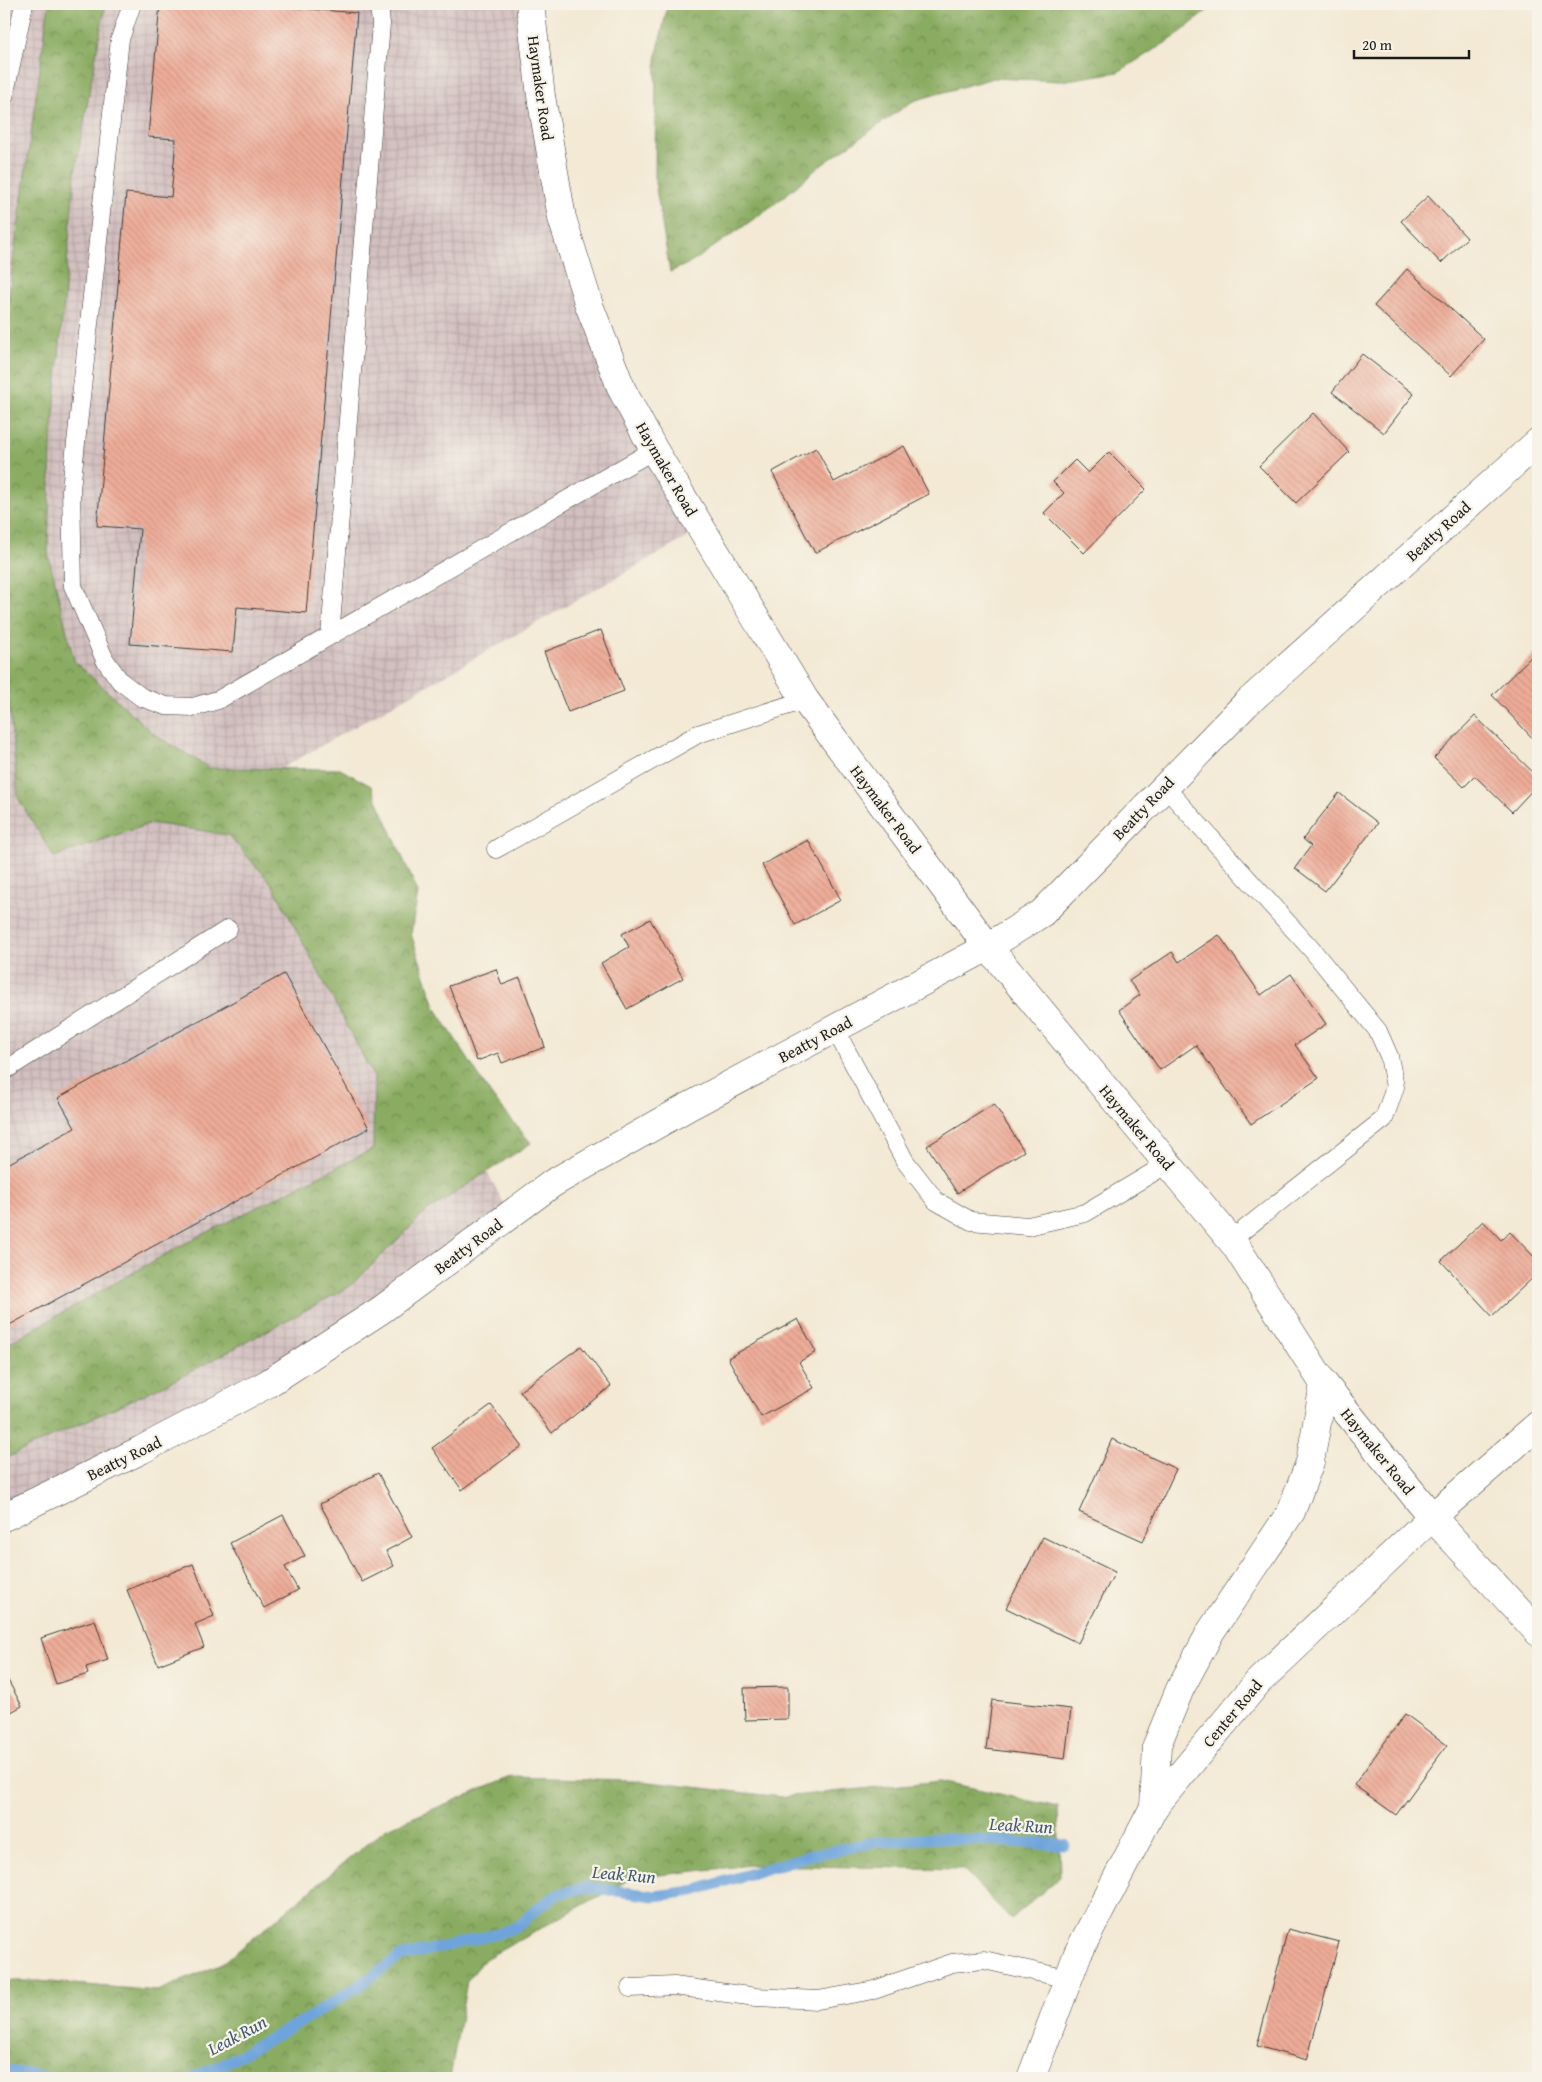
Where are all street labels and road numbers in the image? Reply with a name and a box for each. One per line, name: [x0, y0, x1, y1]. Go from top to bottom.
street label: Haymaker Road: [522, 34, 560, 142]
street label: Haymaker Road: [630, 417, 704, 521]
street label: Beatty Road: [1400, 495, 1476, 567]
street label: Haymaker Road: [845, 760, 928, 859]
street label: Beatty Road: [1106, 770, 1180, 845]
street label: Beatty Road: [774, 1009, 857, 1068]
street label: Haymaker Road: [1094, 1079, 1180, 1176]
street label: Beatty Road: [429, 1212, 508, 1280]
street label: Haymaker Road: [1335, 1402, 1421, 1500]
street label: Beatty Road: [83, 1429, 166, 1486]
street label: Center Road: [1196, 1674, 1268, 1752]

